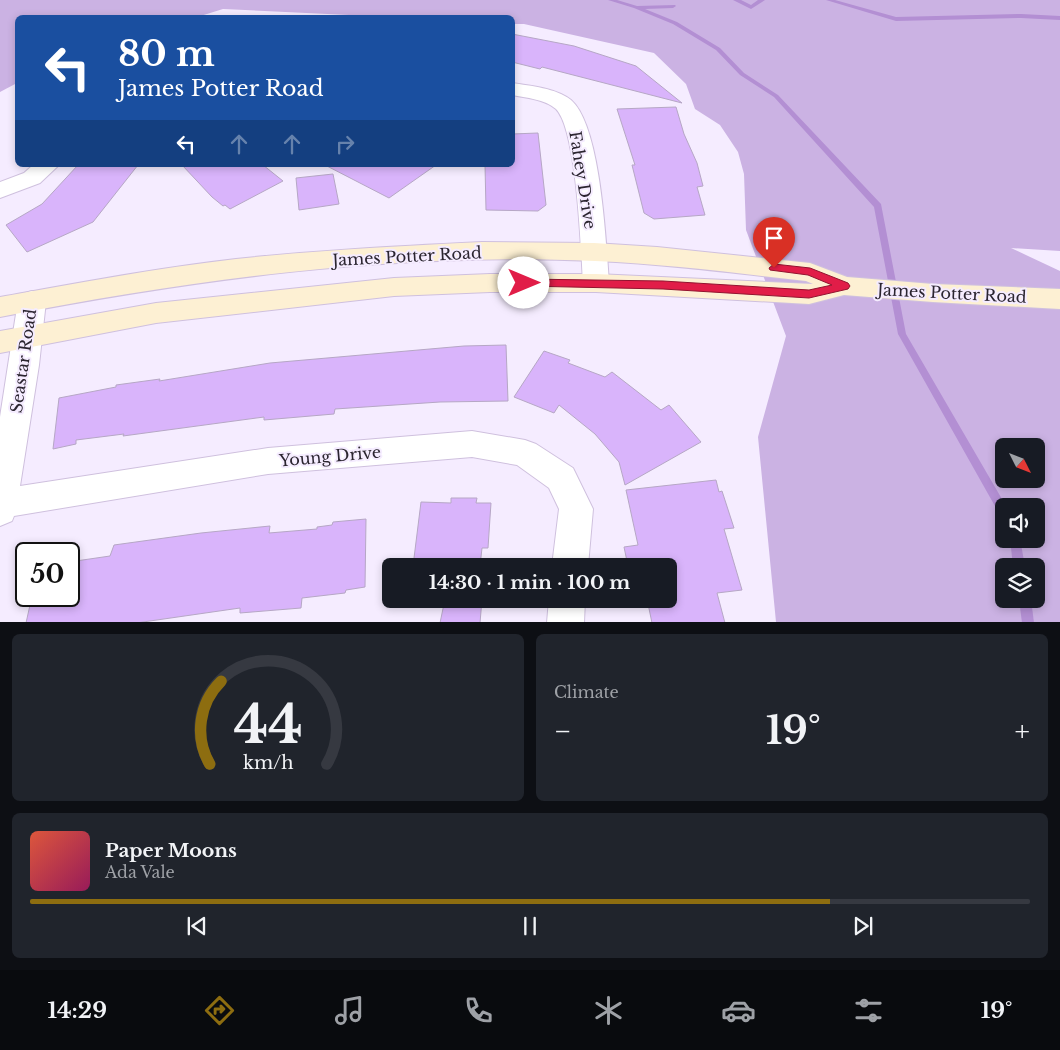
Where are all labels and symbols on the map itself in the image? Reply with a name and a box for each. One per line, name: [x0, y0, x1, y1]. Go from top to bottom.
street label: Fahey Drive: [565, 130, 601, 230]
pin: [753, 217, 795, 268]
street label: James Potter Road: [330, 242, 482, 270]
position arrow: [497, 256, 549, 308]
street label: James Potter Road: [875, 279, 1027, 307]
street label: Seastar Road: [6, 307, 40, 414]
north arrow: [995, 438, 1045, 488]
street label: Young Drive: [277, 442, 382, 470]
speed limit sign: 50: [15, 542, 80, 607]

